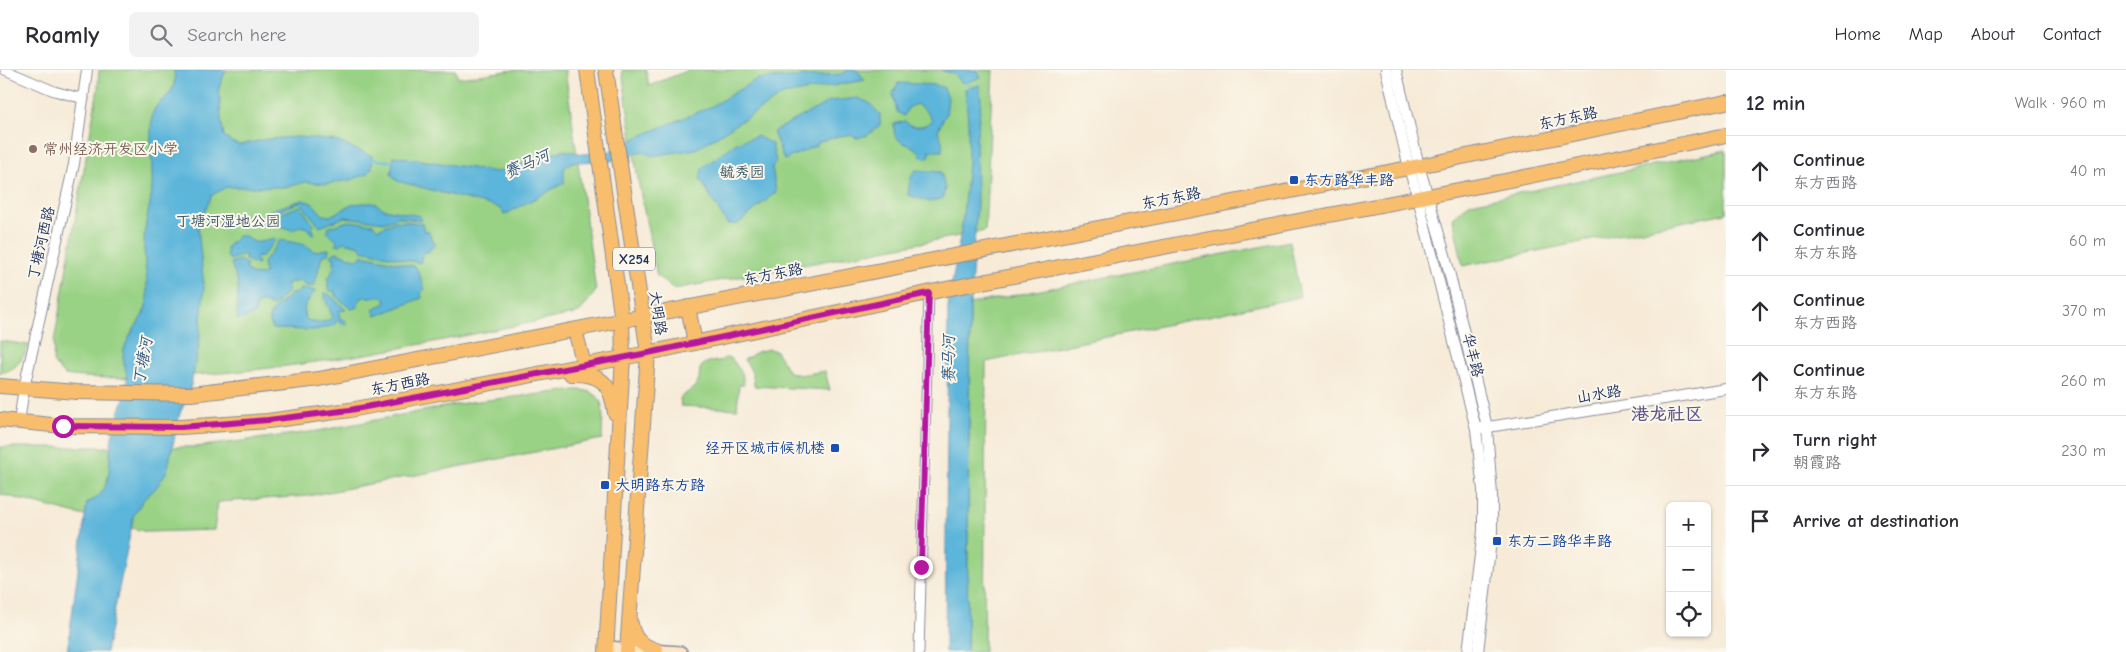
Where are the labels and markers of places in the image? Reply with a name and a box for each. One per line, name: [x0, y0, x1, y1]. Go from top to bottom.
place label: 常州经济开发区小学: [43, 140, 178, 158]
marker: 常州经济开发区小学: [27, 143, 39, 155]
place label: 东方路华丰路: [1304, 171, 1394, 189]
marker: 东方路华丰路: [1288, 174, 1300, 186]
place label: 经开区城市候机楼: [705, 439, 825, 457]
marker: 经开区城市候机楼: [829, 442, 841, 454]
place label: 大明路东方路: [615, 476, 705, 494]
marker: 大明路东方路: [599, 479, 611, 491]
place label: 东方二路华丰路: [1507, 532, 1612, 550]
marker: 东方二路华丰路: [1491, 535, 1503, 547]

